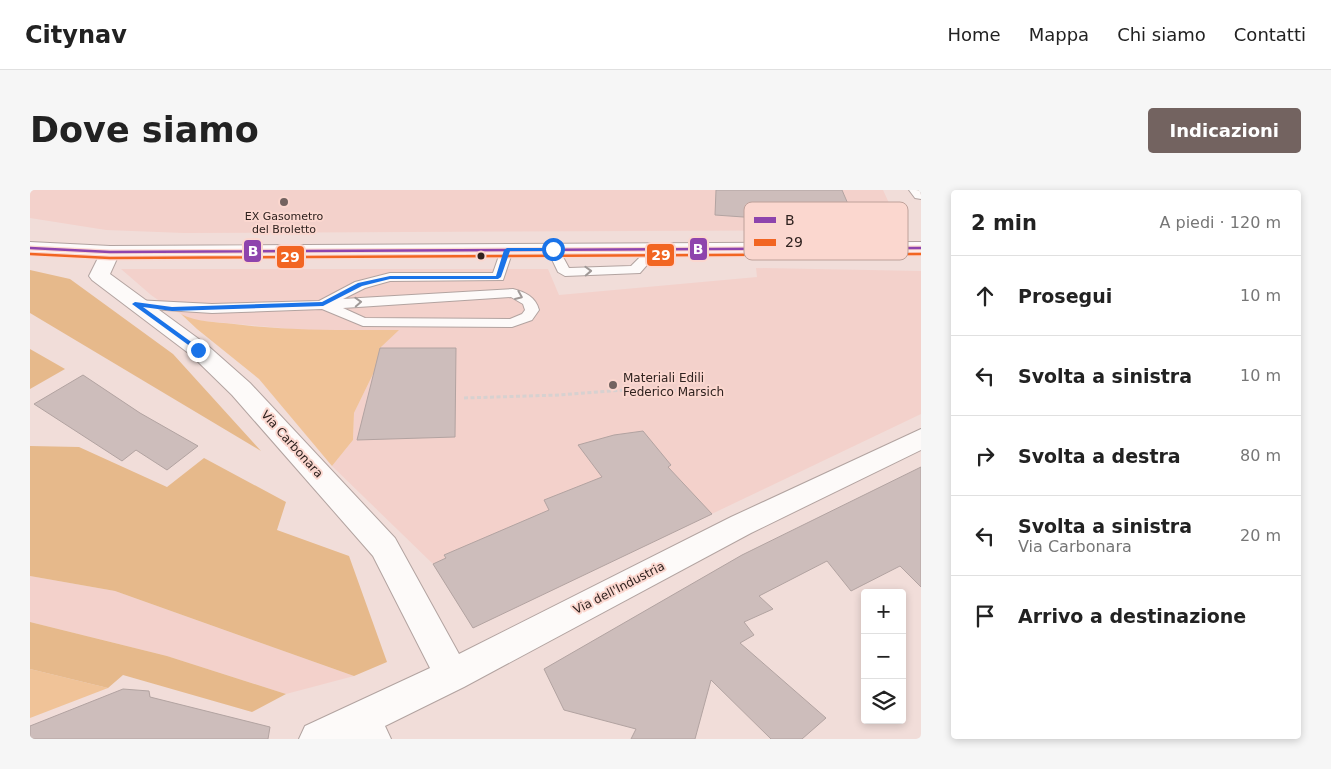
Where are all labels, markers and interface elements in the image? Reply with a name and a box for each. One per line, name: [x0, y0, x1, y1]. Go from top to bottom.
text: Citynav: [25, 21, 127, 49]
text: Home: [948, 24, 1001, 45]
text: Mappa: [1029, 24, 1089, 45]
text: Chi siamo: [1117, 24, 1206, 45]
text: Contatti: [1234, 24, 1306, 45]
button: Indicazioni: [1148, 108, 1301, 153]
text: Dove siamo: [30, 110, 259, 150]
marker: EX Gasometro del Broletto: [278, 196, 290, 208]
legend: [744, 202, 908, 260]
place label: EX Gasometro del Broletto: [245, 210, 324, 236]
text: 2 min: [971, 211, 1037, 235]
text: B: [785, 212, 795, 228]
text: A piedi · 120 m: [1159, 213, 1281, 232]
text: 29: [785, 234, 803, 250]
line badge: B: [689, 237, 708, 261]
route start: [542, 238, 565, 261]
line badge: B: [243, 239, 262, 263]
text: B: [693, 241, 703, 257]
text: B: [248, 243, 258, 259]
line badge: 29: [646, 243, 675, 267]
line badge: 29: [276, 245, 305, 269]
text: 29: [651, 247, 671, 263]
text: 29: [280, 249, 300, 265]
unlabelled marker: [476, 251, 486, 261]
one-way arrow: [584, 266, 592, 276]
icon: ahead: [971, 282, 999, 310]
text: Prosegui: [1018, 285, 1112, 307]
text: 10 m: [1240, 286, 1281, 305]
one-way arrow: [514, 290, 523, 300]
one-way arrow: [354, 297, 362, 308]
route end: [187, 339, 210, 362]
icon: left: [971, 362, 999, 390]
text: Svolta a sinistra: [1018, 365, 1192, 387]
text: 10 m: [1240, 366, 1281, 385]
place label: Materiali Edili Federico Marsich: [623, 371, 724, 399]
marker: Materiali Edili Federico Marsich: [607, 379, 619, 391]
street label: Via Carbonara: [258, 408, 326, 480]
icon: right: [971, 442, 999, 470]
text: Svolta a destra: [1018, 445, 1181, 467]
text: 80 m: [1240, 446, 1281, 465]
text: Svolta a sinistra: [1018, 515, 1192, 537]
icon: left: [971, 522, 999, 550]
text: 20 m: [1240, 526, 1281, 545]
text: Via Carbonara: [1018, 537, 1132, 556]
street label: Via dell'Industria: [571, 559, 667, 617]
map controls: [861, 589, 906, 724]
button: +: [861, 589, 906, 634]
icon: arrive: [971, 602, 999, 630]
text: Arrivo a destinazione: [1018, 605, 1246, 627]
button: −: [861, 634, 906, 679]
button: layers: [861, 679, 906, 724]

